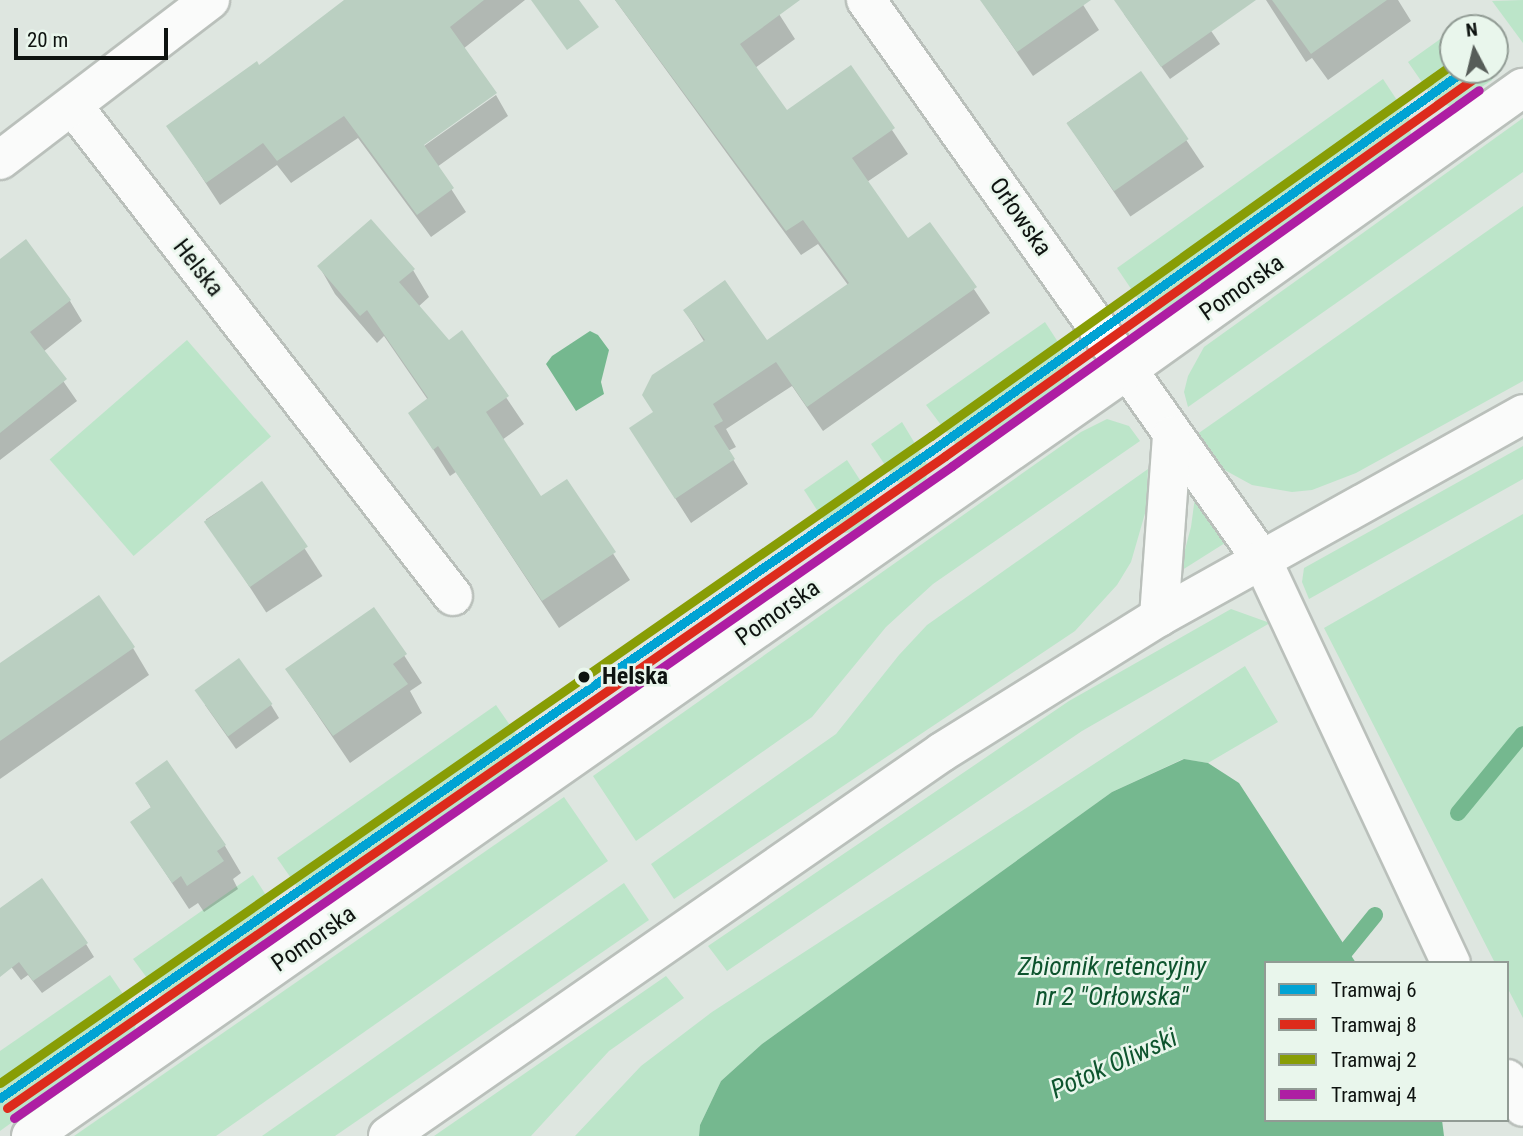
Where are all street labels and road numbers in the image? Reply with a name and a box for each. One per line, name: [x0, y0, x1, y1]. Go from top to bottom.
street label: Orłowska: [983, 172, 1057, 262]
street label: Helska: [167, 234, 229, 302]
street label: Pomorska: [1194, 249, 1290, 327]
street label: Pomorska: [730, 574, 826, 652]
street label: Pomorska: [266, 900, 362, 978]

